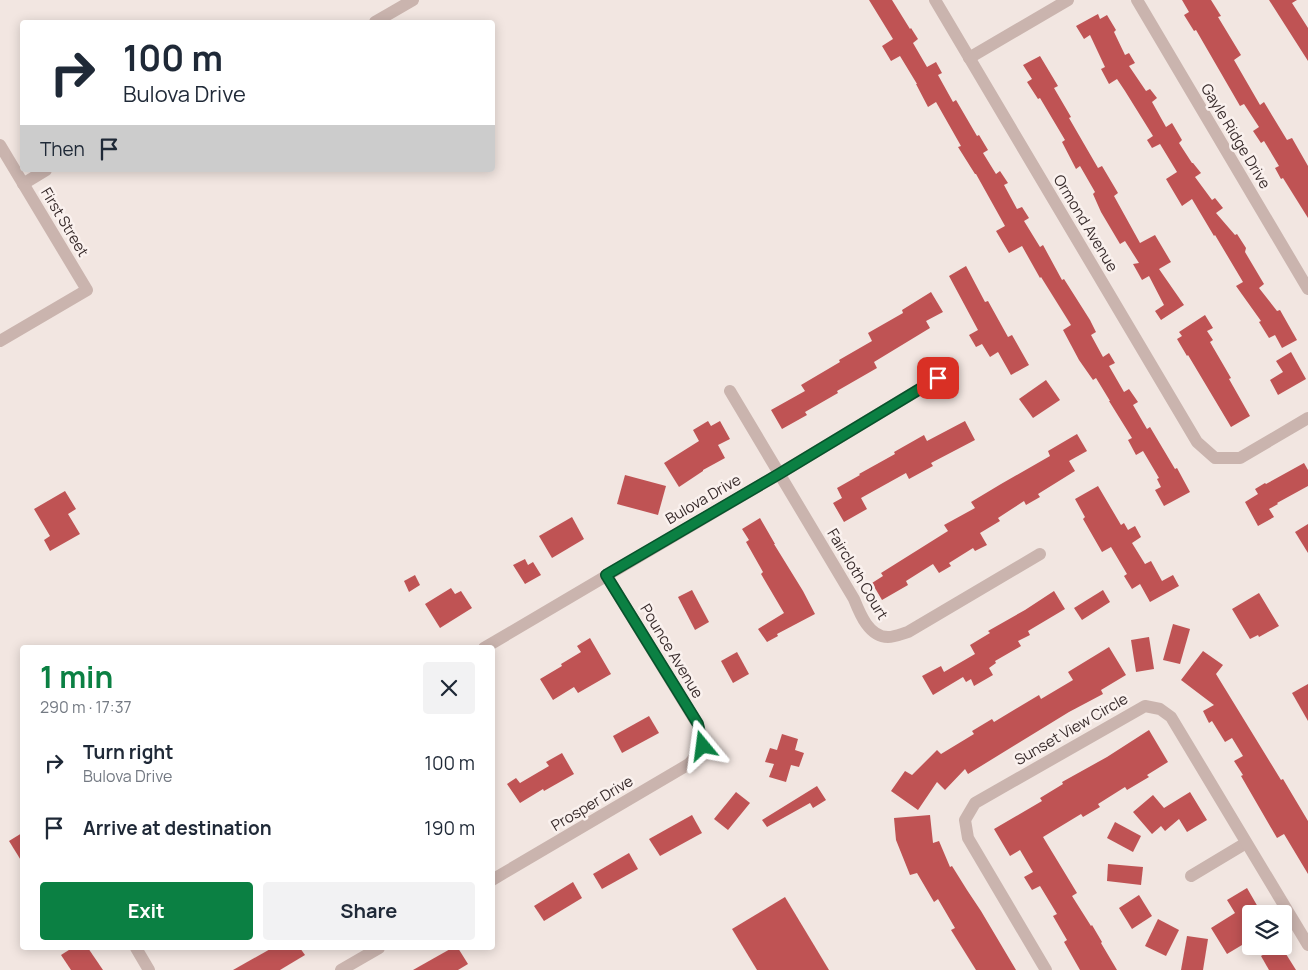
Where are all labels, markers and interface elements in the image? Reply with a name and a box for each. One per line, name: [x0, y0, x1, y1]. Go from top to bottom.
text: 100 m: [123, 34, 223, 82]
icon: right: [40, 40, 105, 105]
text: Bulova Drive: [123, 79, 246, 109]
street label: Gayle Ridge Drive: [1196, 79, 1276, 193]
icon: arrive: [95, 135, 123, 163]
text: Then: [40, 136, 85, 162]
street label: Ormond Avenue: [1049, 170, 1123, 276]
street label: First Street: [36, 184, 94, 260]
pin: [917, 357, 959, 399]
icon: arrive: [924, 364, 952, 392]
street label: Bulova Drive: [661, 469, 745, 529]
street label: Faircloth Court: [823, 525, 893, 623]
street label: Pounce Avenue: [635, 600, 709, 702]
text: 1 min: [40, 656, 113, 697]
button: close: [423, 662, 475, 714]
street label: Sunset View Circle: [1010, 688, 1132, 770]
text: 290 m · 17:37: [40, 696, 132, 718]
position arrow: [676, 719, 728, 771]
text: Turn right: [83, 739, 173, 765]
icon: right: [40, 749, 68, 777]
text: 100 m: [424, 750, 475, 776]
text: Bulova Drive: [83, 765, 172, 787]
street label: Prosper Drive: [547, 770, 637, 836]
icon: arrive: [40, 814, 68, 842]
text: Arrive at destination: [83, 815, 272, 841]
text: 190 m: [424, 815, 475, 841]
button: Exit: [40, 882, 253, 940]
button: Share: [263, 882, 475, 940]
map controls: [1242, 905, 1292, 955]
button: layers: [1242, 905, 1292, 955]

